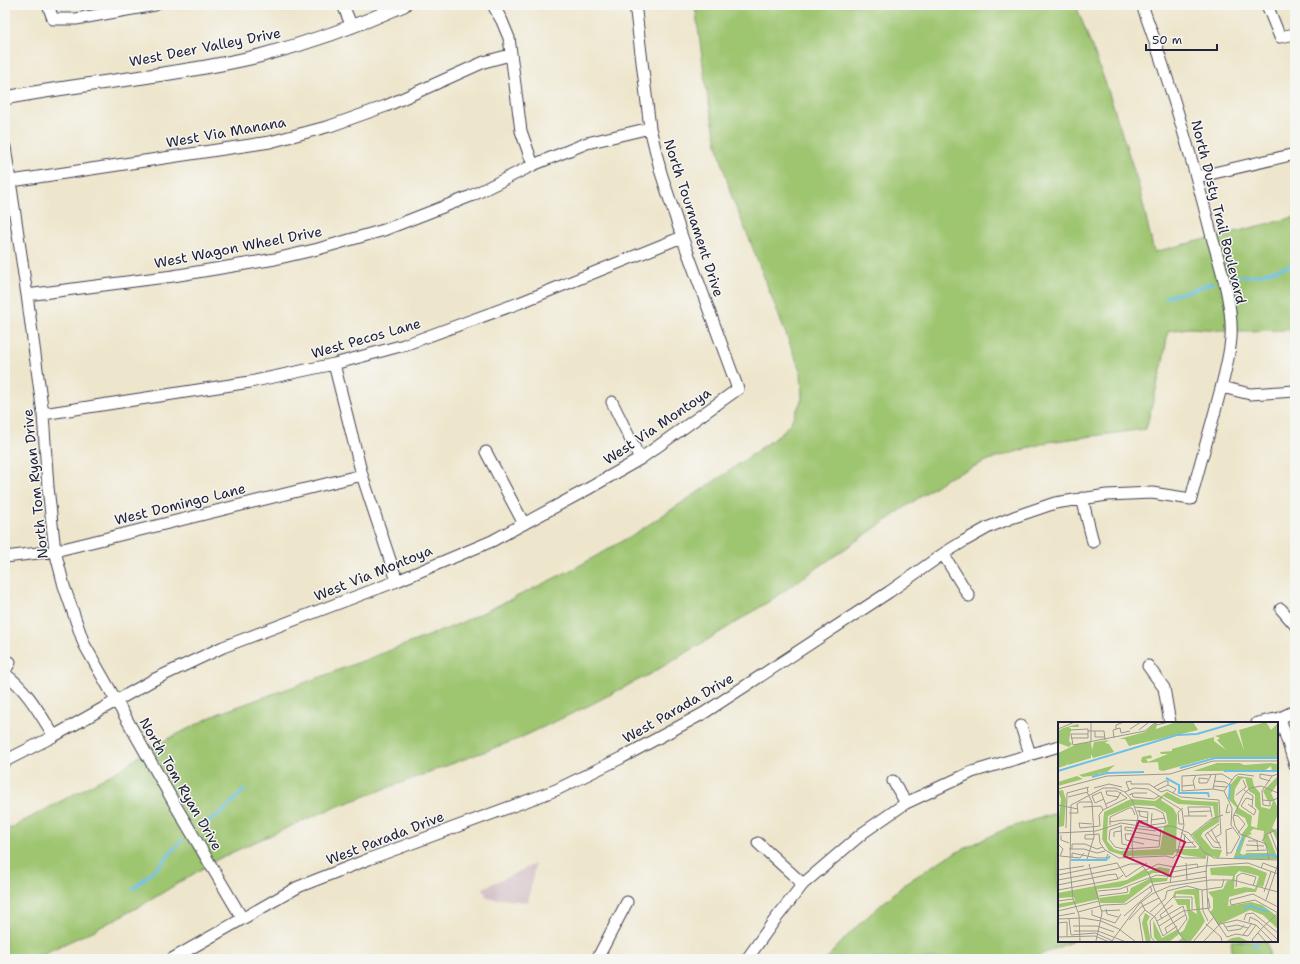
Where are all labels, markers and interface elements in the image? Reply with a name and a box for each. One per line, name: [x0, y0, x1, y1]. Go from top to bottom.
street label: West Deer Valley Drive: [128, 23, 282, 71]
scale bar: [1146, 26, 1217, 52]
text: 50 m: [1152, 32, 1182, 48]
street label: West Via Manana: [165, 113, 288, 151]
street label: North Dusty Trail Boulevard: [1187, 118, 1251, 306]
street label: North Tournament Drive: [660, 137, 728, 299]
street label: West Wagon Wheel Drive: [153, 222, 324, 272]
street label: West Pecos Lane: [309, 314, 423, 362]
street label: West Via Montoya: [600, 383, 714, 469]
street label: North Tom Ryan Drive: [18, 408, 52, 560]
street label: West Domingo Lane: [113, 479, 247, 529]
street label: West Via Montoya: [311, 541, 435, 605]
street label: West Parada Drive: [619, 669, 737, 747]
street label: North Tom Ryan Drive: [136, 714, 226, 854]
inset map: [1058, 722, 1278, 942]
street label: West Parada Drive: [323, 807, 447, 869]

